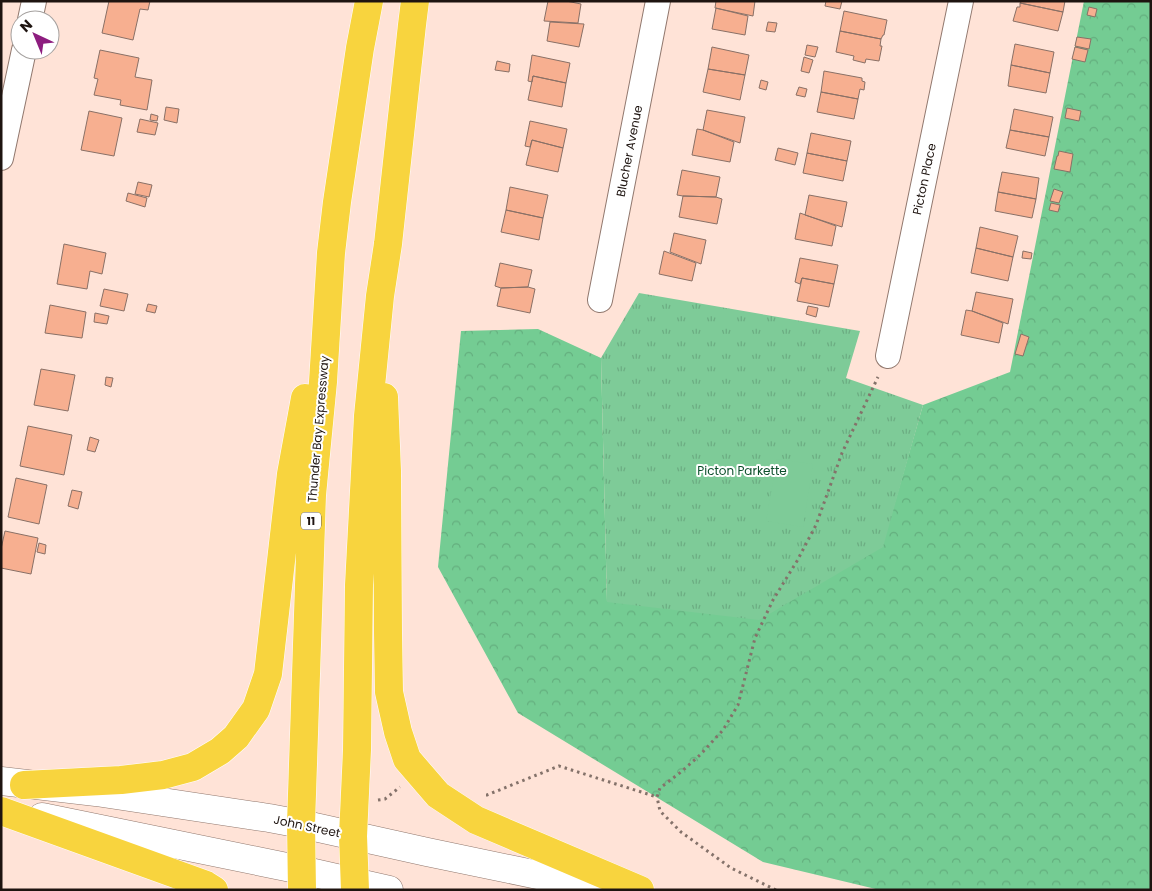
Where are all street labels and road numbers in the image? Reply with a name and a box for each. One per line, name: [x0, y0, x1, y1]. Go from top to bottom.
street label: Blucher Avenue: [612, 104, 646, 198]
street label: Picton Place: [908, 142, 940, 216]
street label: Thunder Bay Expressway: [303, 355, 333, 503]
road number: 11: [301, 512, 321, 530]
street label: John Street: [272, 811, 342, 841]

